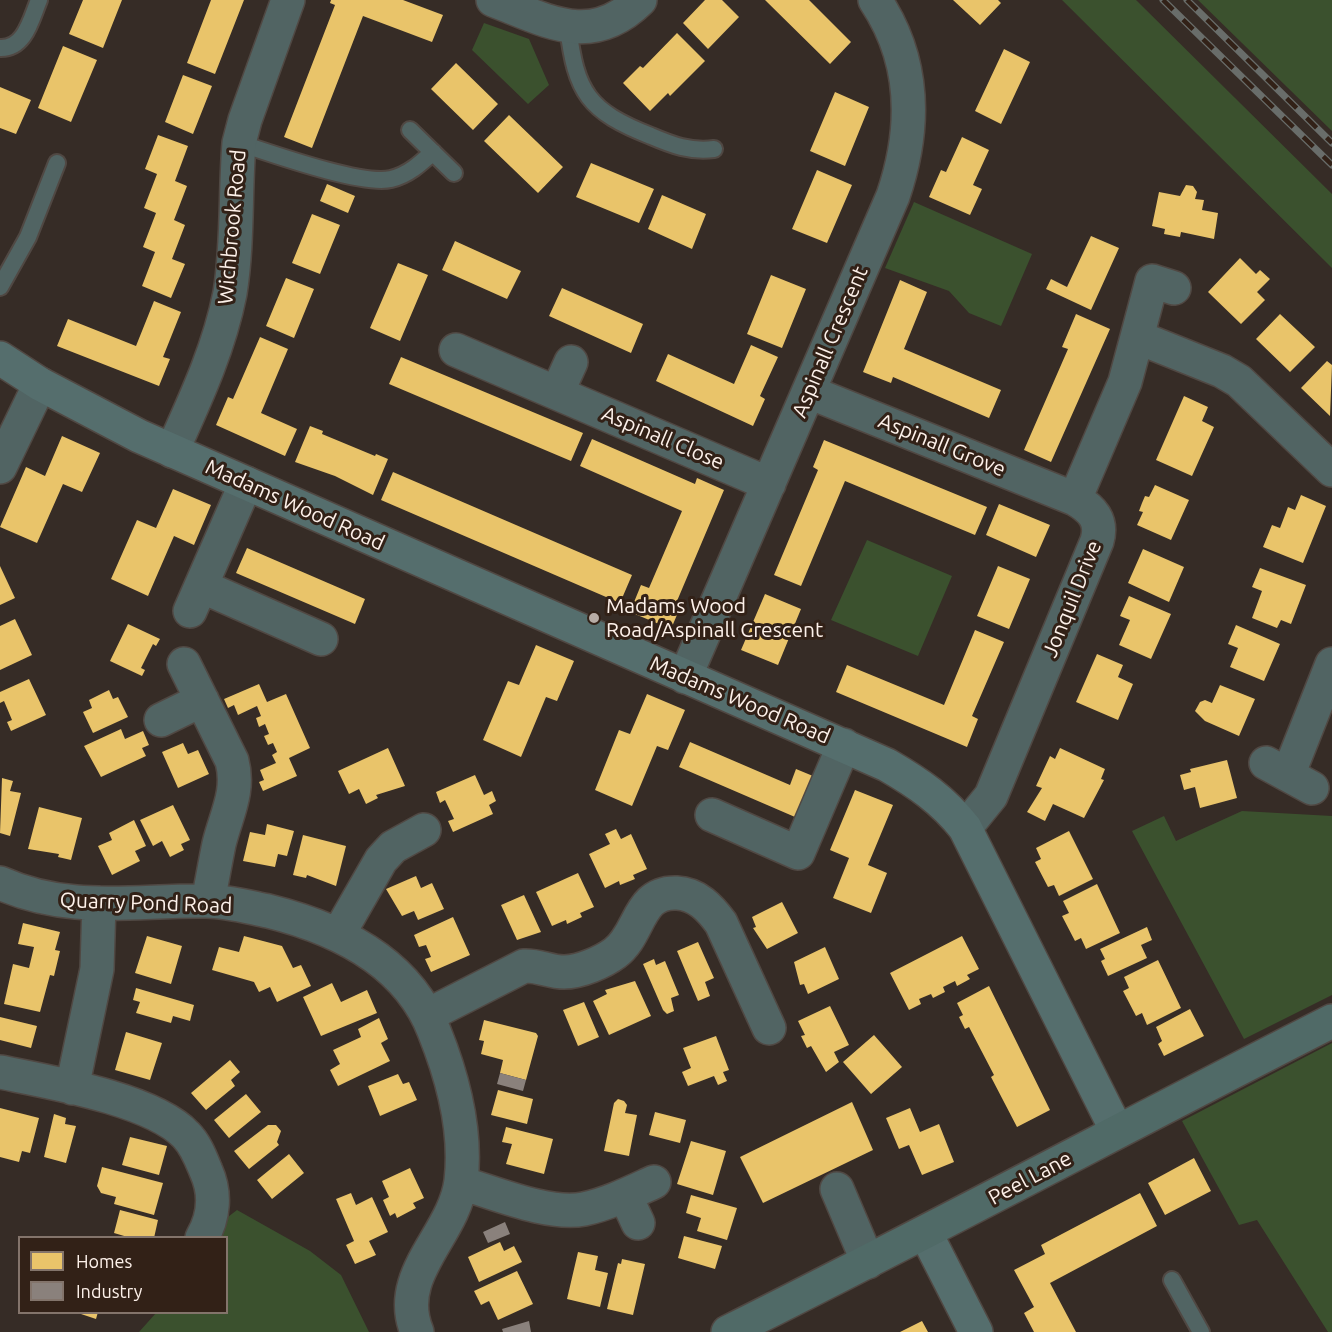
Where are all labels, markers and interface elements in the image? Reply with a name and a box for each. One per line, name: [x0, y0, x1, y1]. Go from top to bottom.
street label: Wichbrook Road: [213, 149, 251, 305]
street label: Aspinall Crescent: [787, 262, 873, 422]
street label: Aspinall Close: [598, 401, 728, 475]
street label: Aspinall Grove: [875, 408, 1009, 482]
street label: Madams Wood Road: [202, 454, 388, 556]
street label: Jonquil Drive: [1037, 537, 1107, 661]
place label: Madams Wood Road/Aspinall Crescent: [606, 593, 823, 643]
marker: Madams Wood Road/Aspinall Crescent: [587, 611, 601, 625]
street label: Madams Wood Road: [646, 651, 834, 749]
street label: Quarry Pond Road: [59, 887, 233, 919]
street label: Peel Lane: [984, 1146, 1076, 1210]
legend: [18, 1236, 228, 1314]
text: Homes: [76, 1251, 132, 1271]
text: Industry: [76, 1281, 142, 1301]

